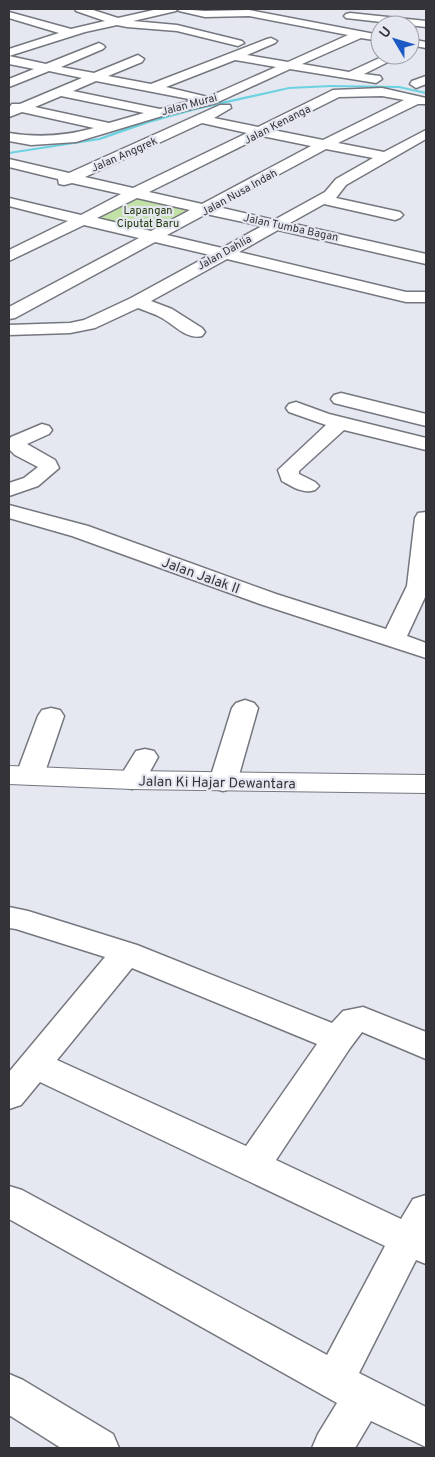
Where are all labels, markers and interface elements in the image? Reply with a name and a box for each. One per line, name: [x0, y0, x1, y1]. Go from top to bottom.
north arrow: [370, 15, 420, 65]
text: U: [376, 24, 396, 42]
street label: Jalan Murai: [160, 91, 219, 119]
street label: Jalan Kenanga: [242, 102, 313, 148]
street label: Jalan Anggrek: [89, 134, 160, 176]
street label: Jalan Nusa Indah: [199, 166, 280, 219]
park label: Lapangan Ciputat Baru: [117, 204, 179, 231]
street label: Jalan Tumba Bagan: [242, 211, 340, 245]
street label: Jalan Dahlia: [195, 232, 254, 274]
street label: Jalan Jalak II: [159, 554, 242, 598]
street label: Jalan Ki Hajar Dewantara: [138, 774, 296, 793]

